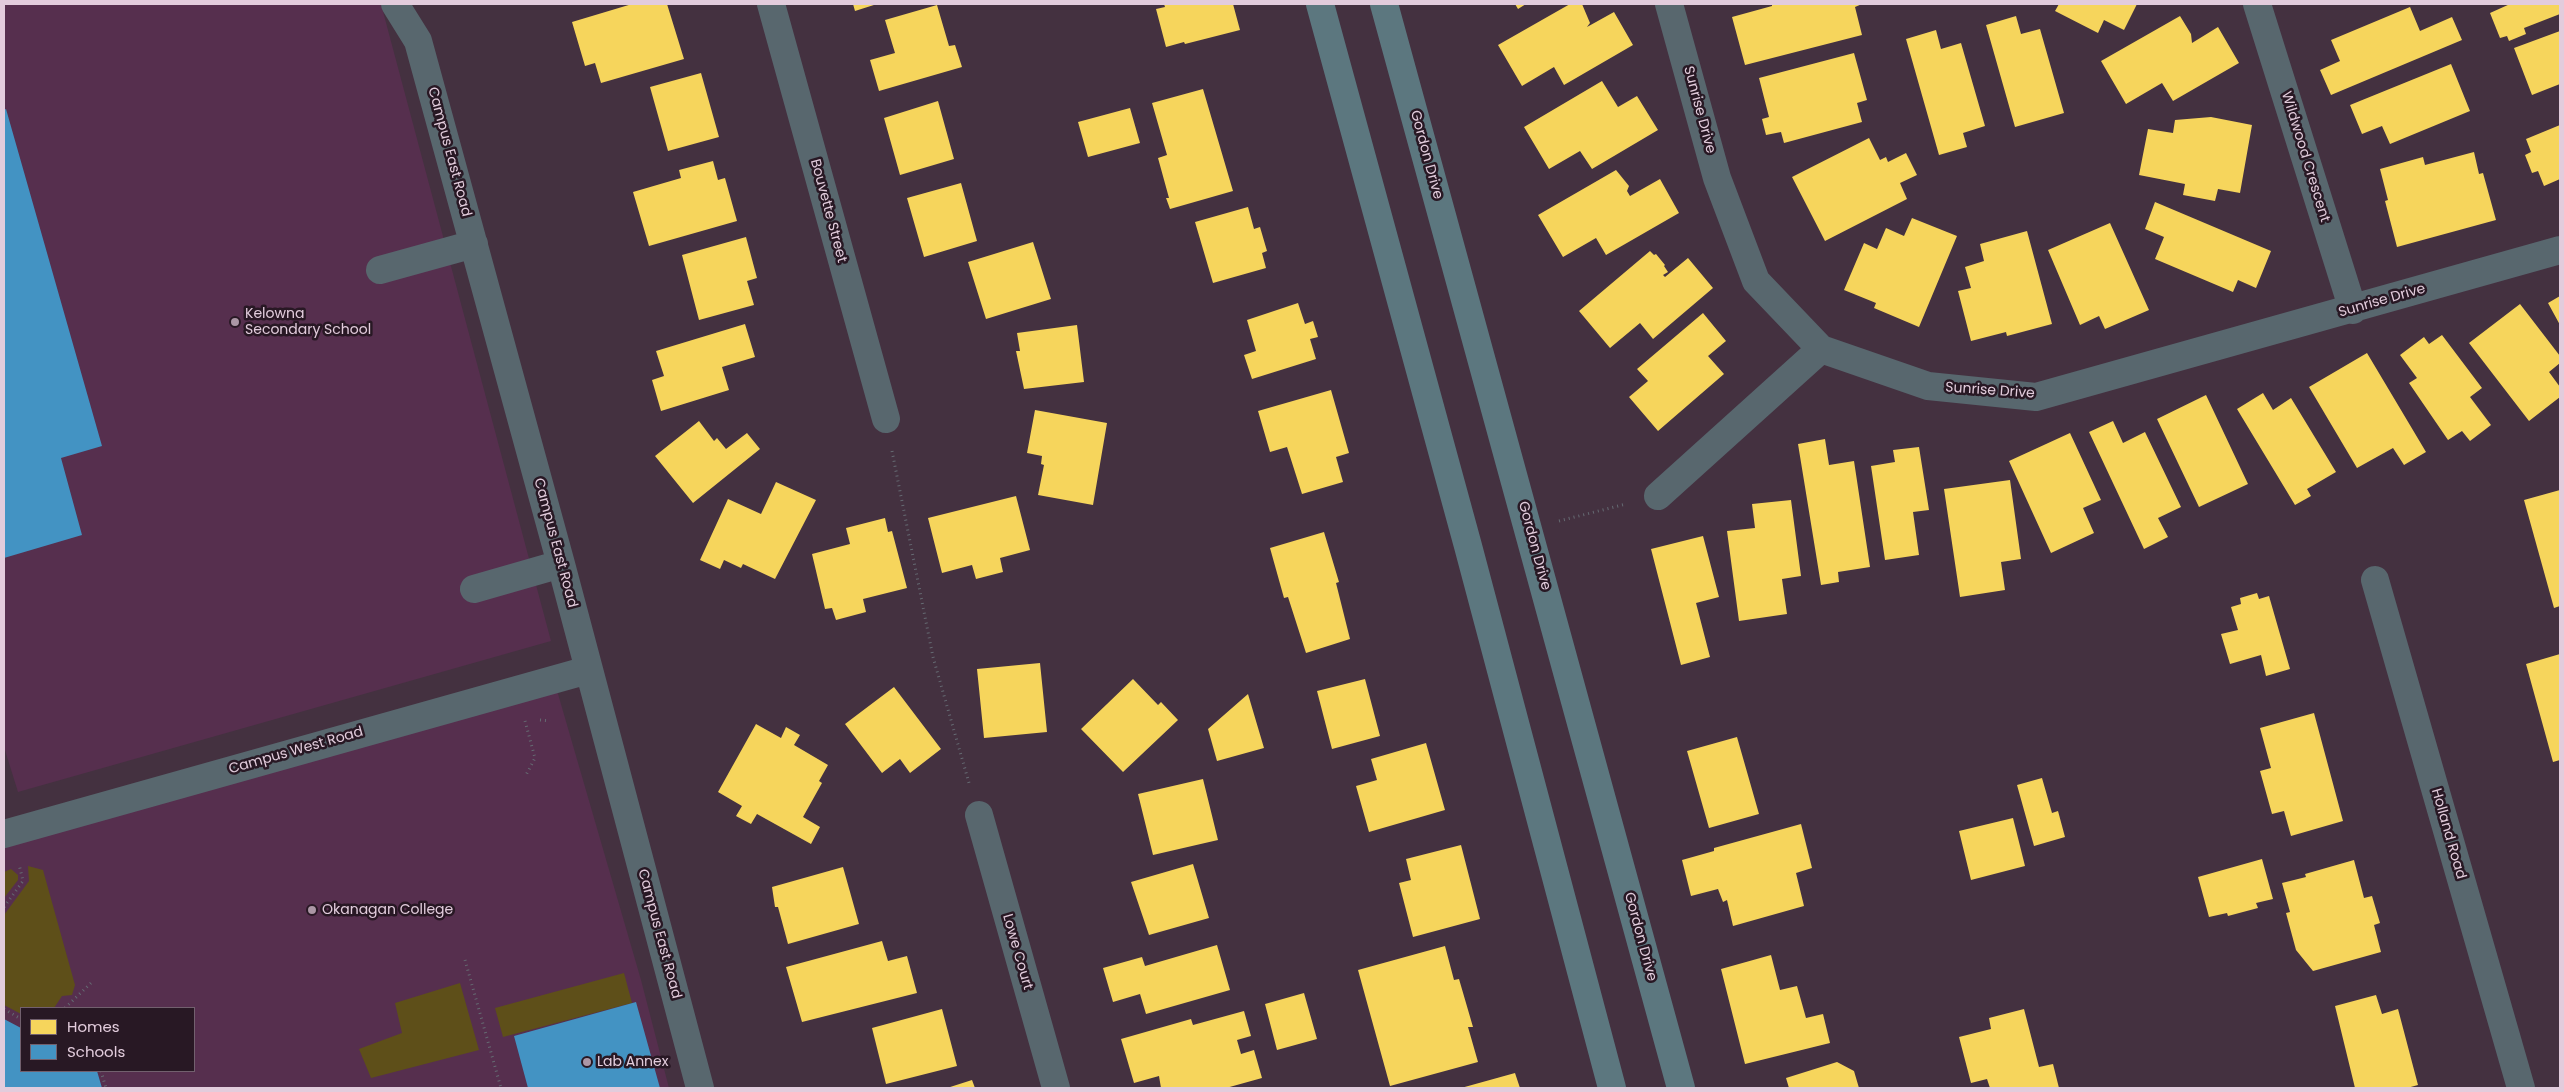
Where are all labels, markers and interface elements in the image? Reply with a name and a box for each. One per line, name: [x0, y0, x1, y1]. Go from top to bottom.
street label: Sunrise Drive: [1679, 65, 1719, 155]
street label: Campus East Road: [424, 85, 474, 219]
street label: Wildwood Crescent: [2277, 90, 2333, 224]
street label: Gordon Drive: [1406, 109, 1446, 201]
street label: Bouvette Street: [806, 157, 850, 265]
street label: Sunrise Drive: [2337, 281, 2427, 321]
place label: Kelowna Secondary School: [245, 306, 371, 338]
marker: Kelowna Secondary School: [229, 316, 241, 328]
street label: Sunrise Drive: [1945, 379, 2035, 403]
street label: Campus East Road: [530, 476, 580, 610]
street label: Gordon Drive: [1514, 500, 1554, 592]
street label: Campus West Road: [227, 724, 365, 778]
street label: Holland Road: [2427, 787, 2469, 881]
street label: Campus East Road: [634, 867, 684, 1001]
street label: Gordon Drive: [1620, 891, 1660, 983]
place label: Okanagan College: [322, 902, 453, 918]
marker: Okanagan College: [306, 904, 318, 916]
street label: Lowe Court: [998, 912, 1036, 992]
legend: [20, 1007, 195, 1072]
text: Homes: [67, 1016, 120, 1037]
text: Schools: [67, 1041, 125, 1062]
place label: Lab Annex: [597, 1054, 668, 1070]
marker: Lab Annex: [581, 1056, 593, 1068]

